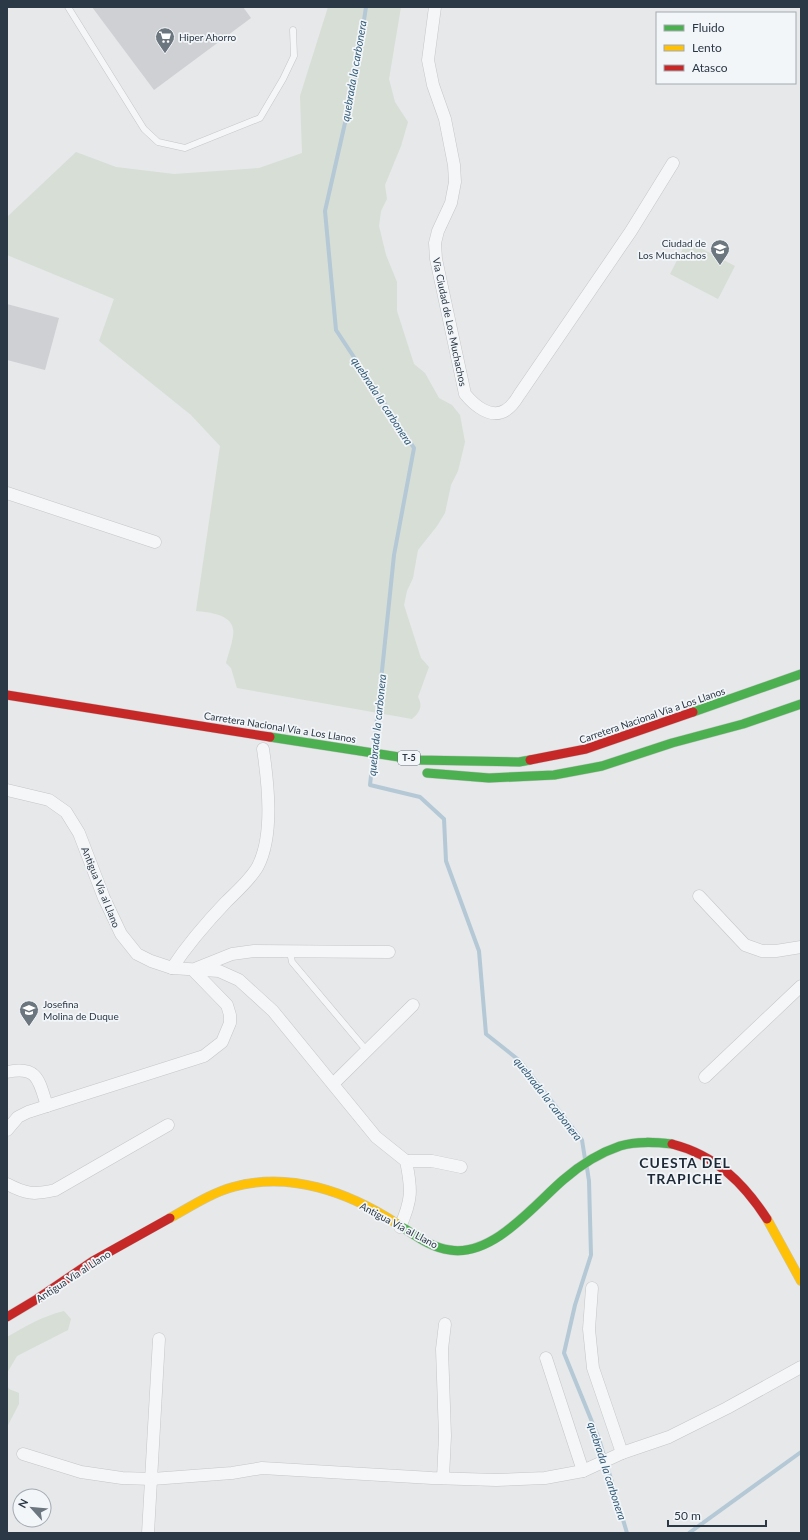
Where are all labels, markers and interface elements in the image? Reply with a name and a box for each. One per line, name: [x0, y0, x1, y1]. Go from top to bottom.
legend: [656, 12, 796, 84]
water label: quebrada la carbonera: [338, 19, 369, 122]
text: Fluido: [692, 20, 725, 35]
supermarket icon: Hiper Ahorro: [154, 26, 176, 54]
place label: Hiper Ahorro: [179, 31, 237, 43]
text: Lento: [692, 40, 722, 55]
text: Atasco: [692, 60, 728, 75]
place label: Ciudad de Los Muchachos: [638, 237, 706, 261]
school or university icon: Ciudad de Los Muchachos: [709, 238, 731, 266]
street label: Via Ciudad de Los Muchachos: [430, 257, 470, 387]
water label: quebrada la carbonera: [349, 354, 416, 447]
water label: quebrada la carbonera: [365, 673, 388, 777]
street label: Carretera Nacional Vía a Los Llanos: [577, 684, 727, 746]
street label: Carretera Nacional Vía a Los Llanos: [203, 709, 357, 745]
road number: T-5: [398, 751, 420, 765]
street label: Antigua Vía al Llano: [79, 845, 123, 930]
place label: Josefina Molina de Duque: [43, 998, 119, 1022]
school or university icon: Josefina Molina de Duque: [18, 999, 40, 1027]
water label: quebrada la carbonera: [512, 1054, 585, 1143]
district label: CUESTA DEL TRAPICHE: [639, 1154, 731, 1187]
street label: Antigua Vía al Llano: [358, 1199, 440, 1251]
street label: Antigua Vía al Llano: [33, 1247, 113, 1305]
water label: quebrada la carbonera: [585, 1420, 630, 1522]
north arrow: [12, 1488, 52, 1528]
text: N: [15, 1497, 30, 1510]
scale bar: [668, 1502, 766, 1528]
text: 50 m: [674, 1508, 701, 1523]

